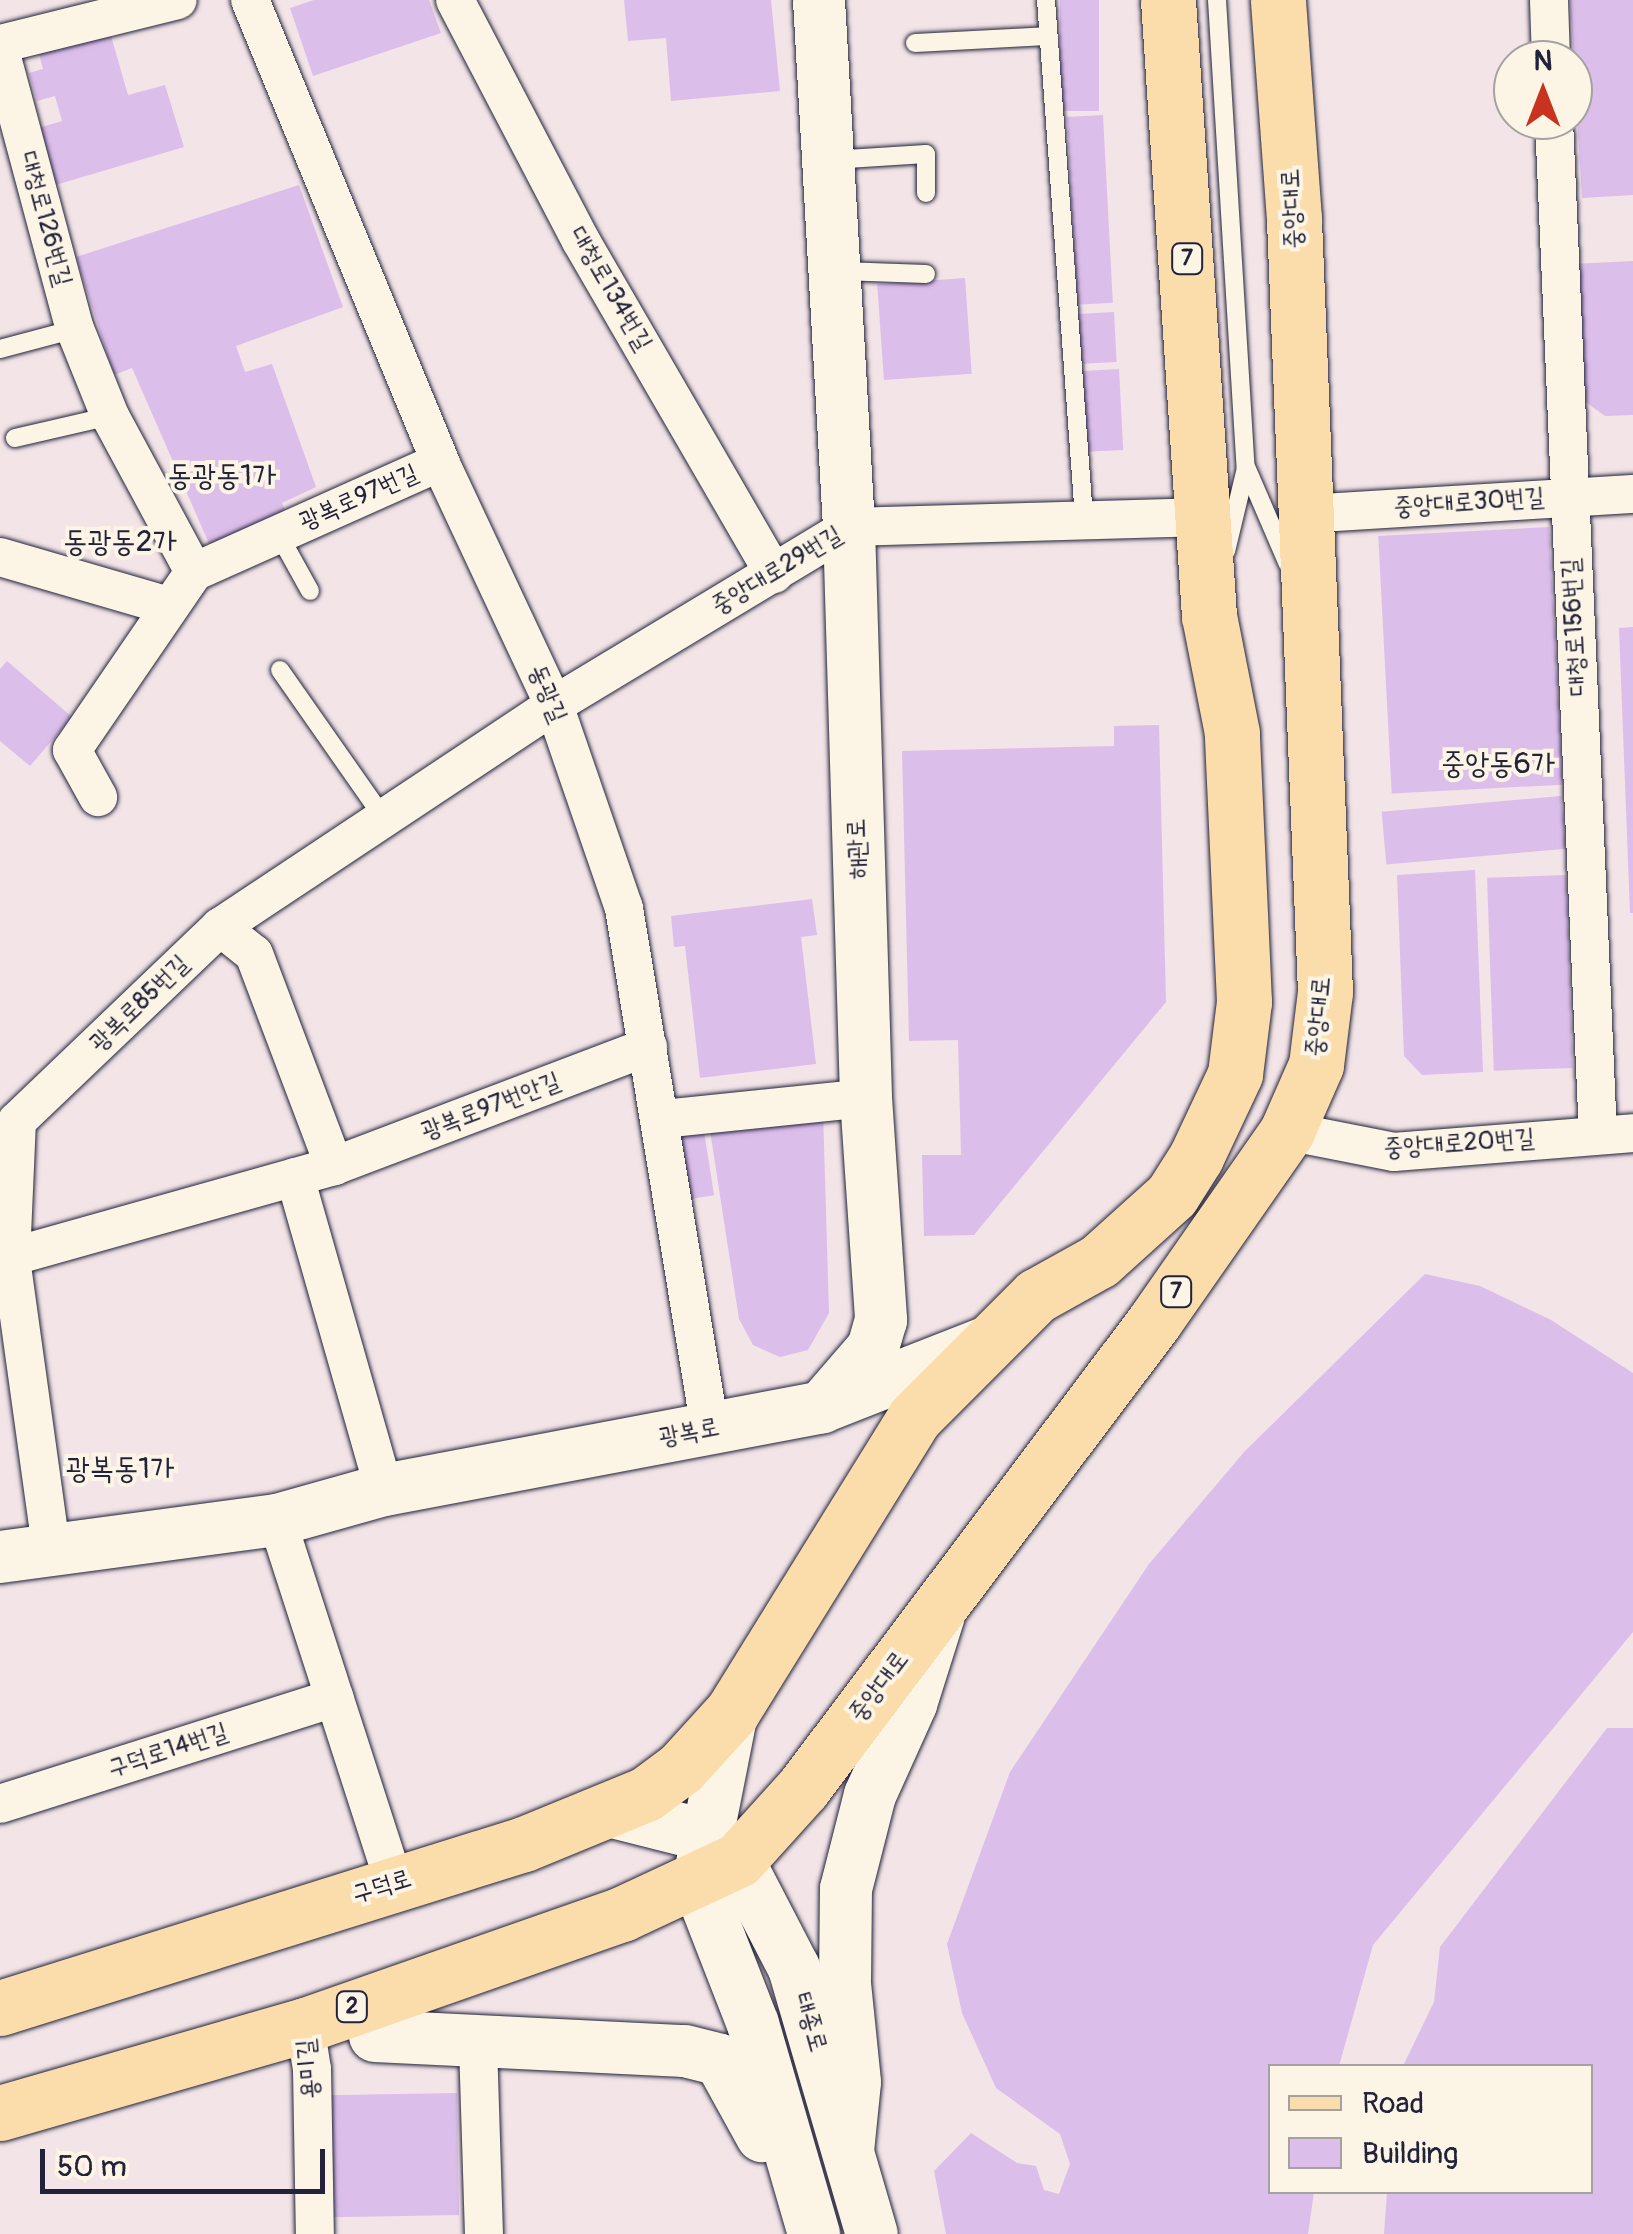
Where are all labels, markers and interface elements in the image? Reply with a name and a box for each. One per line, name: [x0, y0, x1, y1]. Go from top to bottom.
north arrow: [1493, 40, 1593, 140]
text: N: [1534, 44, 1552, 79]
street label: 대청로126번길: [13, 148, 77, 290]
street label: 중앙대로: [1276, 168, 1310, 250]
street label: 대청로134번길: [562, 221, 658, 357]
road number: 7: [1170, 242, 1204, 276]
district label: 동광동1가: [168, 458, 276, 494]
street label: 광복로97번길: [295, 459, 423, 537]
street label: 중앙대로30번길: [1392, 483, 1546, 523]
street label: 중앙대로29번길: [706, 520, 848, 622]
district label: 동광동2가: [63, 524, 177, 560]
street label: 대청로156번길: [1556, 557, 1594, 697]
street label: 동광길: [521, 660, 573, 728]
district label: 중앙동6가: [1441, 746, 1555, 782]
street label: 해관로: [842, 818, 874, 880]
street label: 광복로85번길: [84, 949, 196, 1059]
street label: 중앙대로: [1301, 976, 1337, 1058]
street label: 광복로97번안길: [417, 1067, 565, 1147]
street label: 중앙대로20번길: [1382, 1124, 1536, 1164]
road number: 7: [1158, 1275, 1194, 1309]
street label: 광복로: [657, 1413, 721, 1453]
district label: 광복동1가: [66, 1451, 174, 1487]
street label: 중앙대로: [843, 1646, 915, 1728]
street label: 구덕로14번길: [104, 1717, 232, 1785]
street label: 구덕로: [349, 1864, 415, 1910]
street label: 태종로: [787, 1989, 833, 2055]
road number: 2: [334, 1990, 370, 2024]
street label: 용미길: [291, 2038, 327, 2100]
legend: [1268, 2064, 1593, 2194]
text: Road: [1362, 2085, 1424, 2122]
scale bar: [45, 2129, 330, 2191]
text: Building: [1362, 2135, 1458, 2172]
text: 50 m: [57, 2148, 127, 2185]

